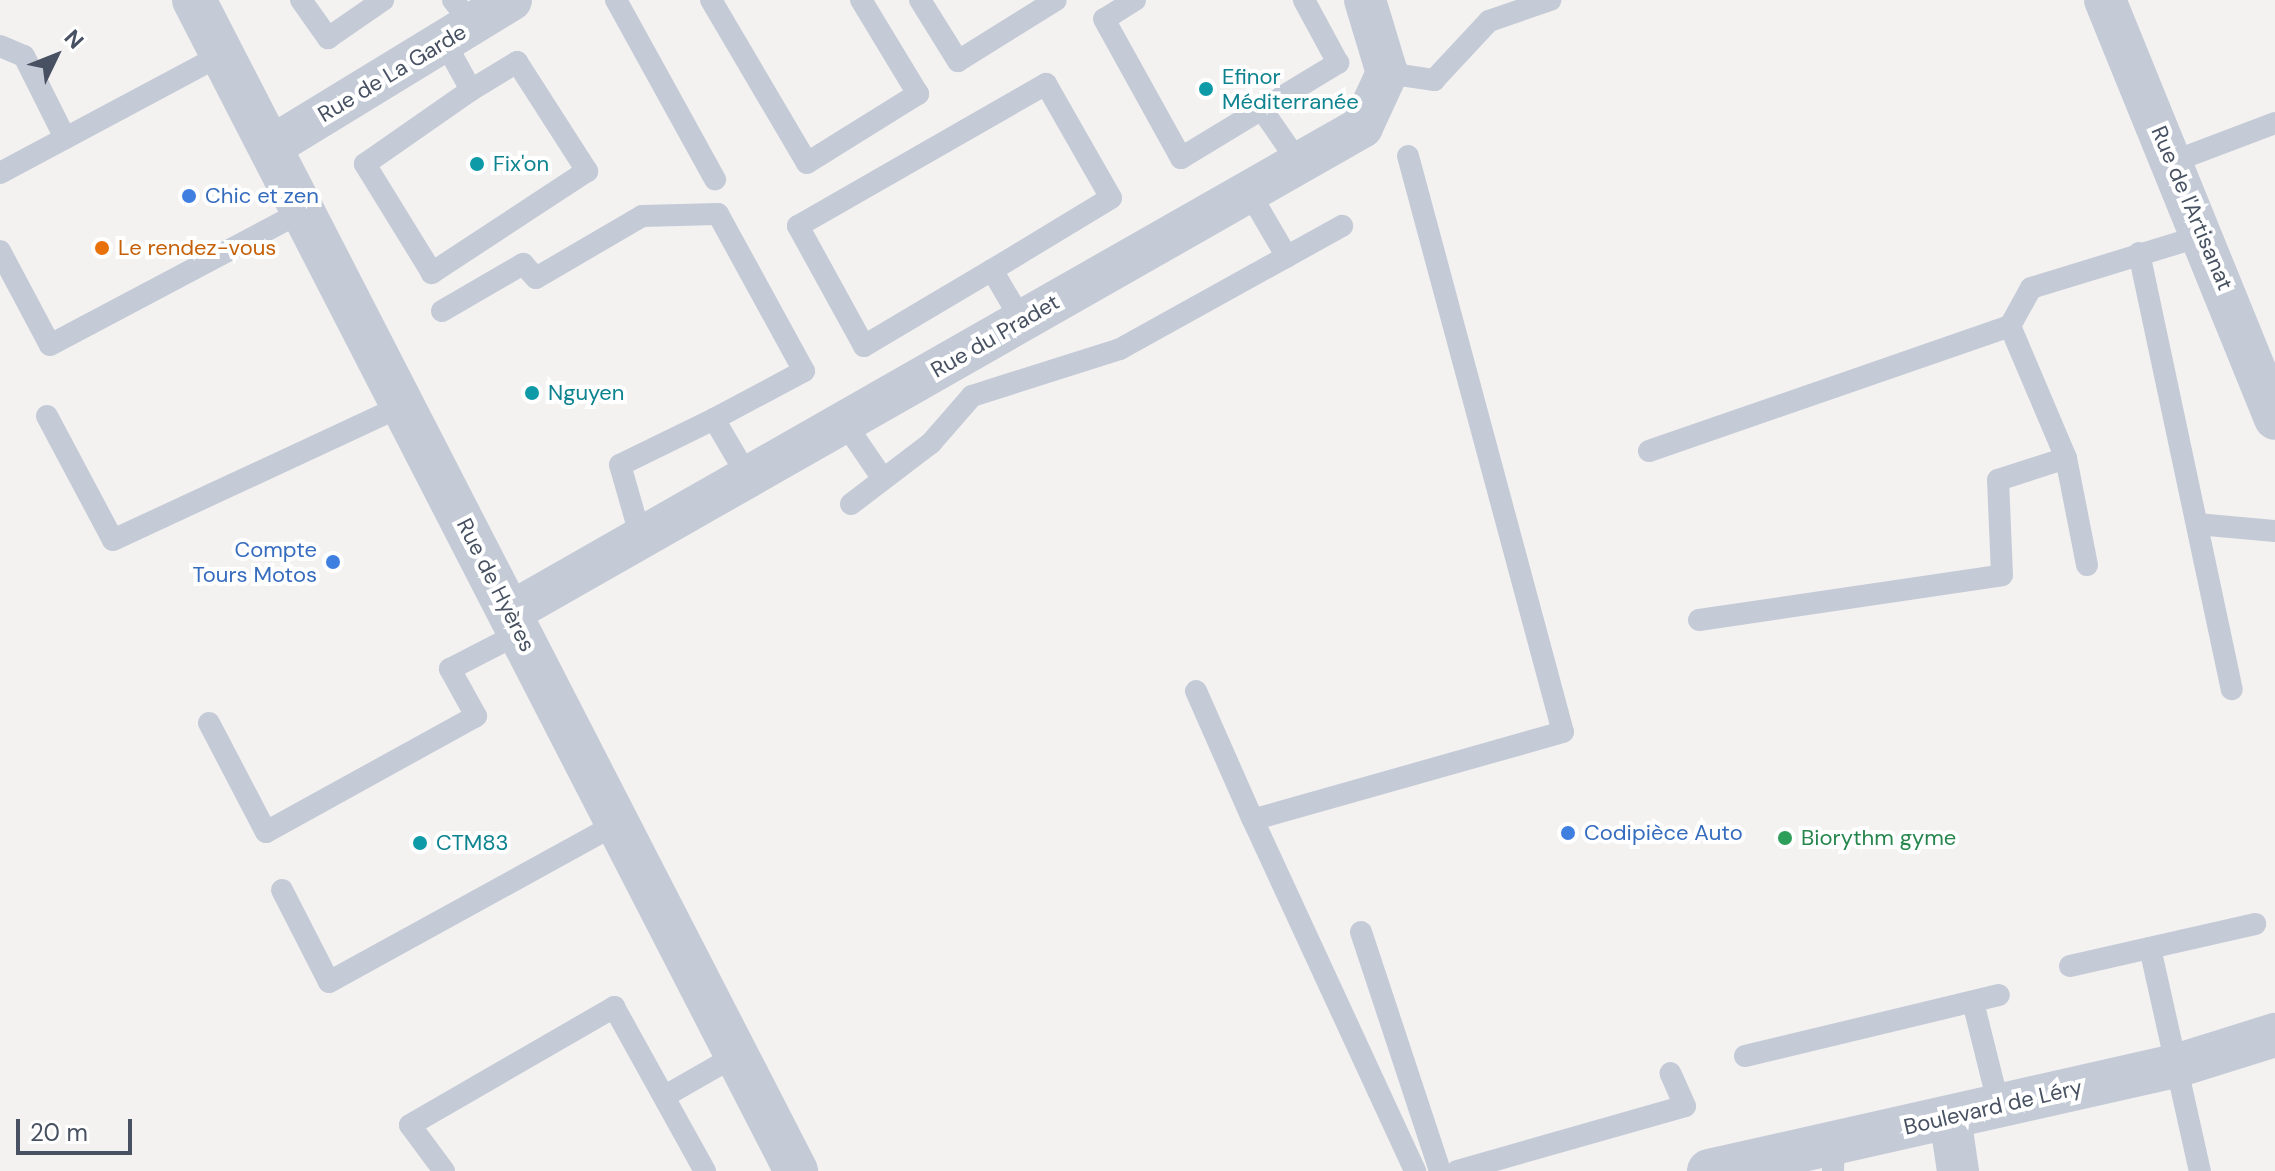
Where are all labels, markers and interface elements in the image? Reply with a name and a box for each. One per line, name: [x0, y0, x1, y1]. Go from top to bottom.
north arrow: [16, 16, 96, 96]
street label: Rue de La Garde: [313, 18, 471, 128]
text: N: [58, 24, 90, 55]
place label: Efinor Méditerranée: [1222, 63, 1359, 114]
marker: Efinor Méditerranée: [1197, 80, 1215, 98]
street label: Rue de l'Artisanat: [2146, 122, 2238, 294]
place label: Fix'on: [493, 151, 549, 177]
marker: Fix'on: [468, 155, 486, 173]
place label: Chic et zen: [205, 183, 319, 209]
marker: Chic et zen: [180, 187, 198, 205]
place label: Le rendez-vous: [118, 235, 276, 261]
marker: Le rendez-vous: [93, 239, 111, 257]
street label: Rue du Pradet: [926, 289, 1064, 383]
place label: Nguyen: [548, 380, 624, 406]
marker: Nguyen: [523, 384, 541, 402]
street label: Rue de Hyères: [451, 514, 541, 656]
place label: Compte Tours Motos: [192, 536, 317, 588]
marker: Compte Tours Motos: [324, 553, 342, 571]
place label: Codipièce Auto: [1584, 820, 1743, 846]
marker: Codipièce Auto: [1559, 824, 1577, 842]
place label: Biorythm gyme: [1801, 825, 1956, 851]
marker: Biorythm gyme: [1776, 829, 1794, 847]
place label: CTM83: [436, 830, 509, 856]
marker: CTM83: [411, 834, 429, 852]
street label: Boulevard de Léry: [1901, 1074, 2085, 1140]
scale bar: [20, 1103, 136, 1153]
text: 20 m: [30, 1117, 88, 1148]

